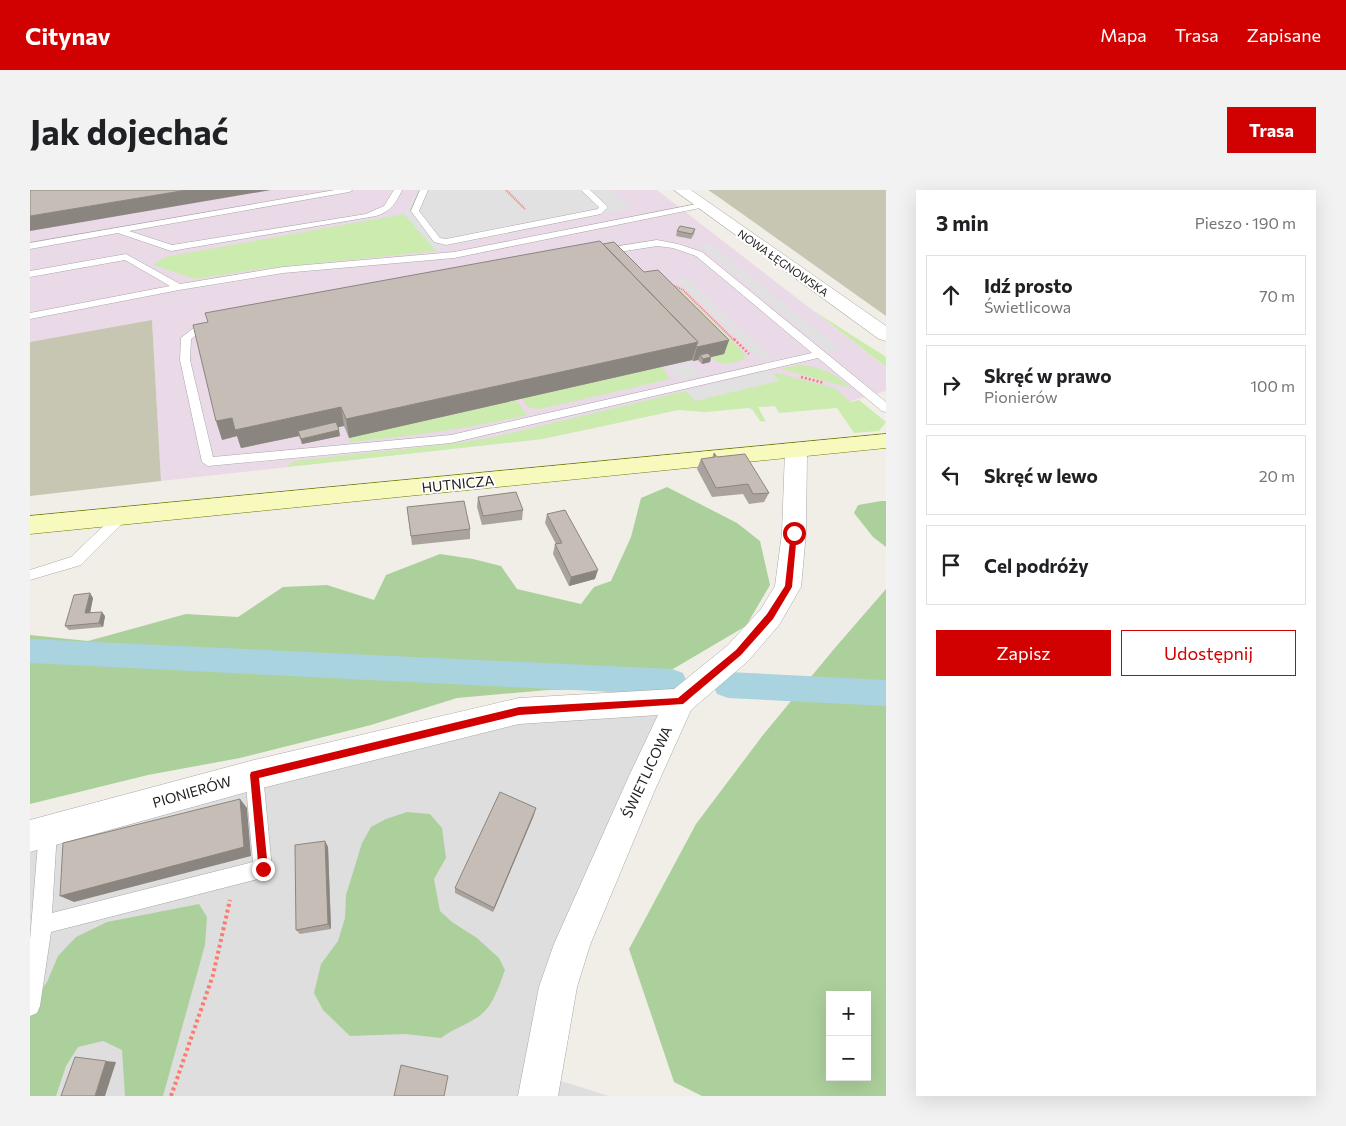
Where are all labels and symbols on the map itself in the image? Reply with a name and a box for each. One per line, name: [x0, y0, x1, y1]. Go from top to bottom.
street label: NOWA ŁĘGNOWSKA: [735, 226, 831, 299]
street label: HUTNICZA: [421, 471, 495, 496]
route start: [783, 522, 806, 545]
street label: ŚWIETLICOWA: [618, 723, 675, 820]
street label: PIONIERÓW: [150, 772, 233, 811]
route end: [252, 858, 275, 881]

